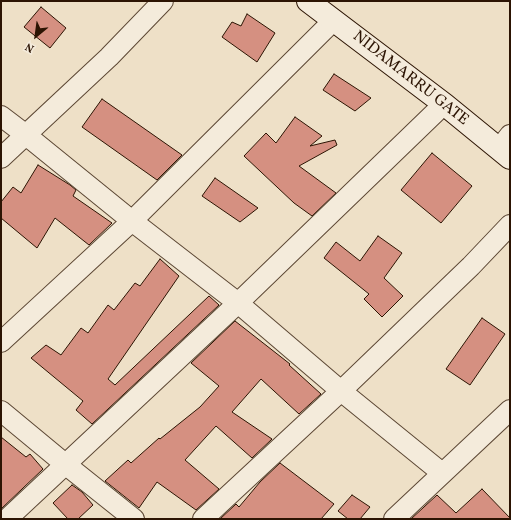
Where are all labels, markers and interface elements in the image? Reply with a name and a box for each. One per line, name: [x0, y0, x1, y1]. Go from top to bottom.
north arrow: [16, 16, 56, 56]
street label: NIDAMARRU GATE: [348, 28, 472, 130]
text: N: [23, 38, 37, 55]

